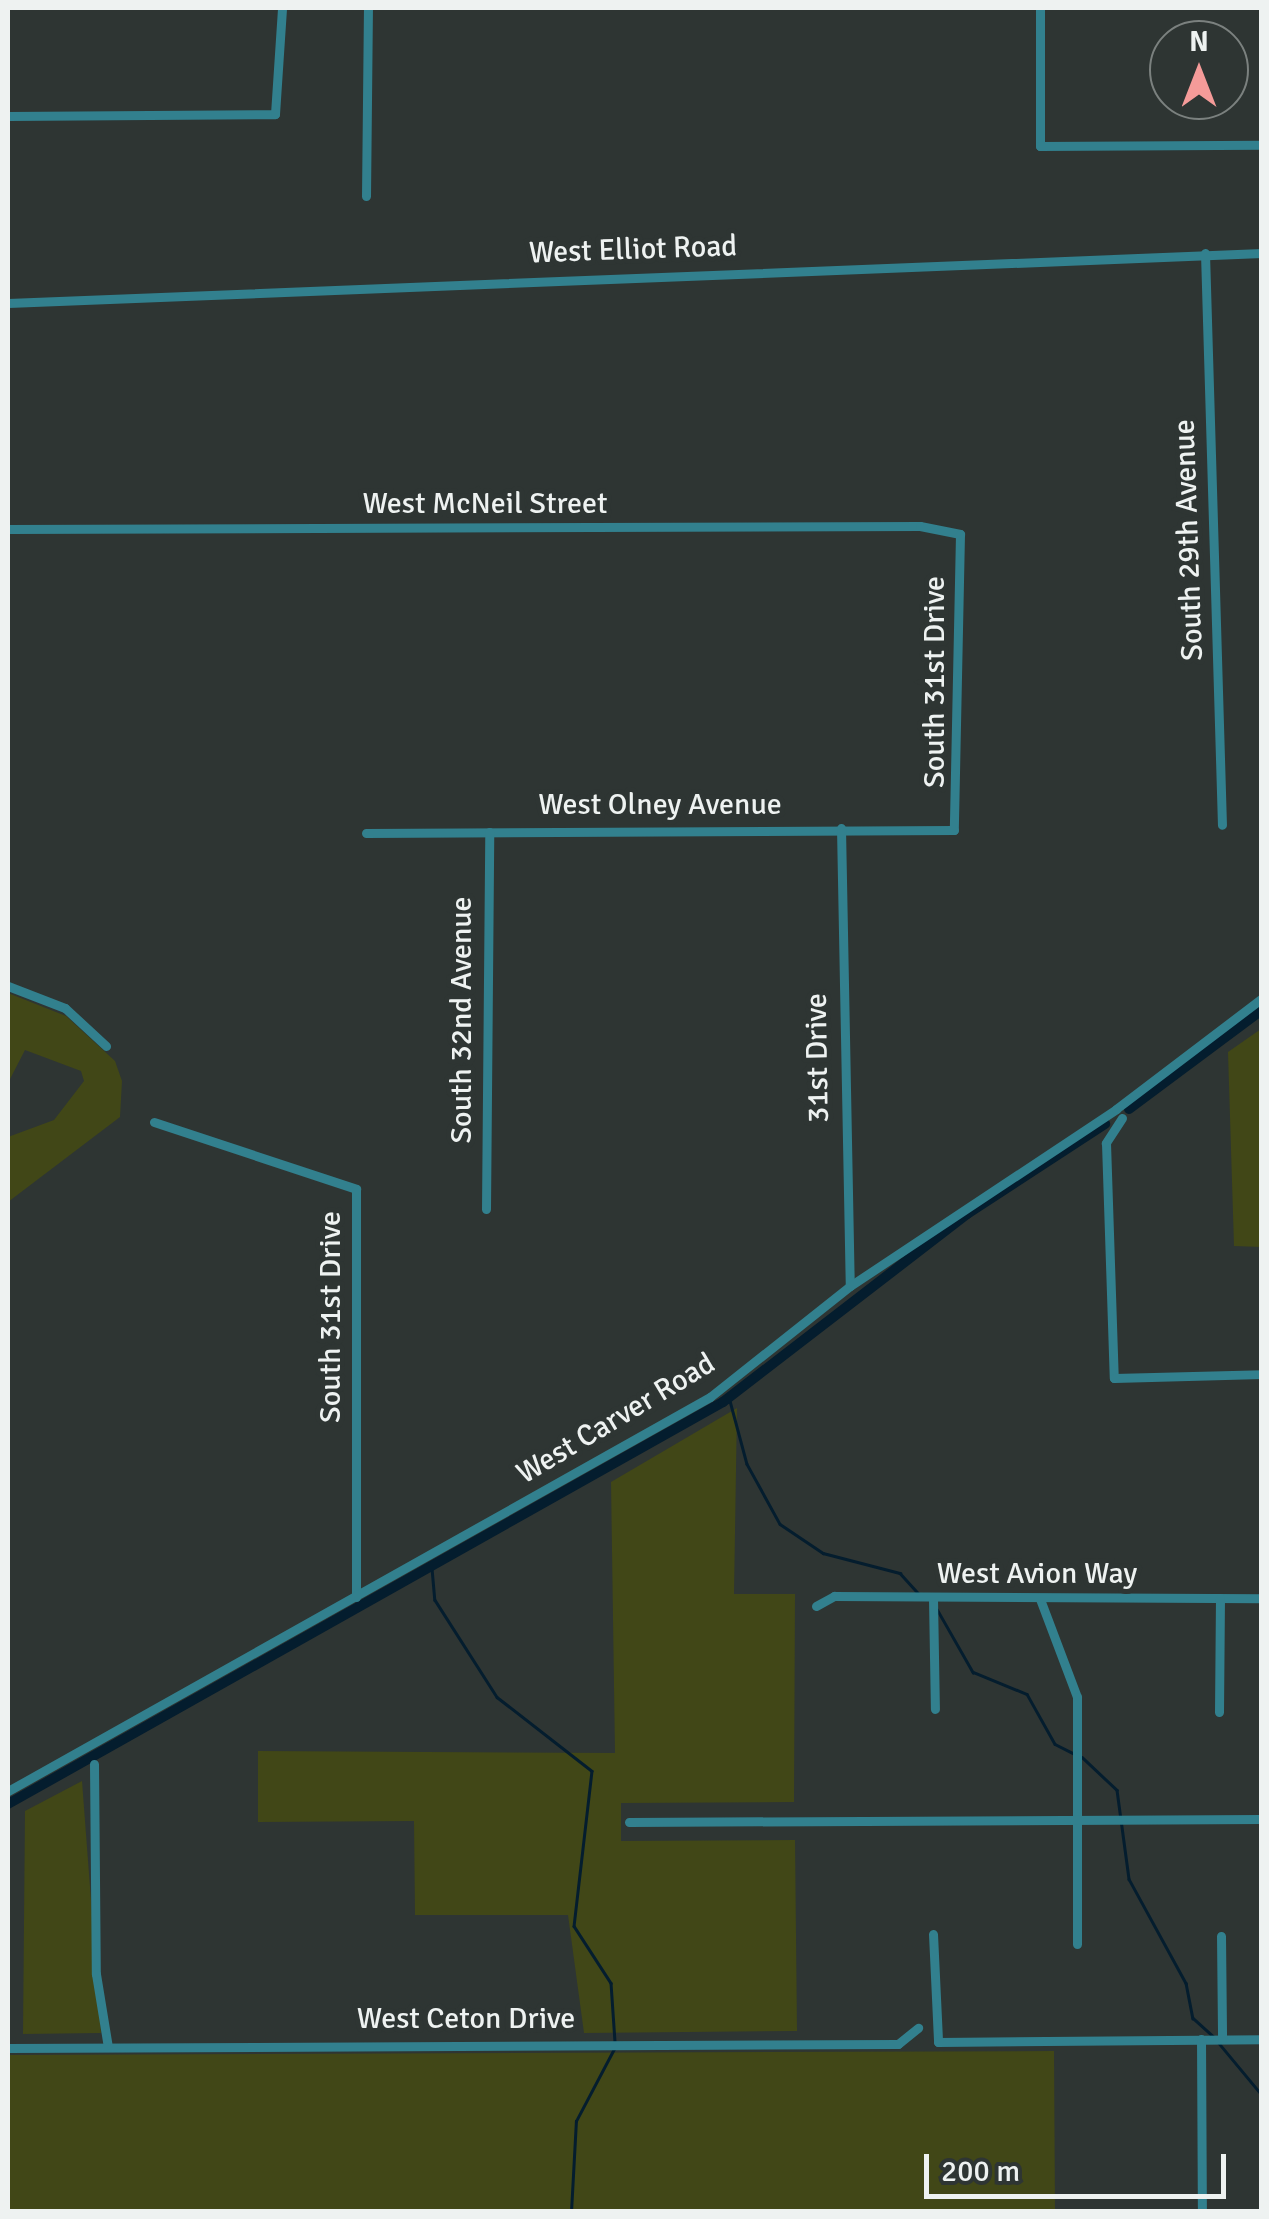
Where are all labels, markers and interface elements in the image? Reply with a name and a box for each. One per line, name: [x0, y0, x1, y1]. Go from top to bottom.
north arrow: [1149, 20, 1249, 120]
text: N: [1189, 25, 1209, 59]
street label: West Elliot Road: [528, 228, 738, 272]
street label: South 29th Avenue: [1167, 419, 1211, 661]
street label: West McNeil Street: [362, 486, 608, 522]
street label: South 31st Drive: [917, 576, 953, 788]
street label: West Olney Avenue: [538, 787, 782, 823]
street label: South 32nd Avenue: [444, 896, 480, 1144]
street label: 31st Drive: [799, 993, 837, 1123]
street label: South 31st Drive: [313, 1211, 349, 1423]
street label: West Carver Road: [510, 1346, 722, 1492]
street label: West Avion Way: [937, 1556, 1137, 1592]
street label: West Ceton Drive: [357, 2001, 575, 2037]
scale bar: [929, 2134, 1232, 2196]
text: 200 m: [941, 2153, 1020, 2190]

